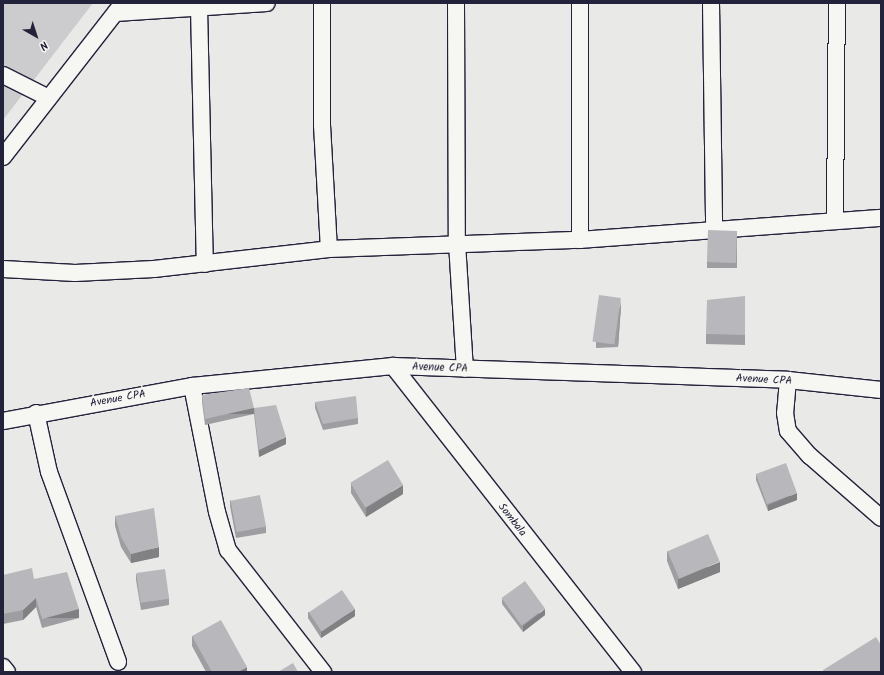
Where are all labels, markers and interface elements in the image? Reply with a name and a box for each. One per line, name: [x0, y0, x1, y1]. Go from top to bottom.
north arrow: [16, 16, 56, 56]
text: N: [35, 36, 52, 55]
street label: Avenue CPA: [412, 360, 468, 376]
street label: Avenue CPA: [736, 372, 792, 388]
street label: Avenue CPA: [89, 388, 147, 410]
street label: Sombala: [495, 501, 529, 539]

